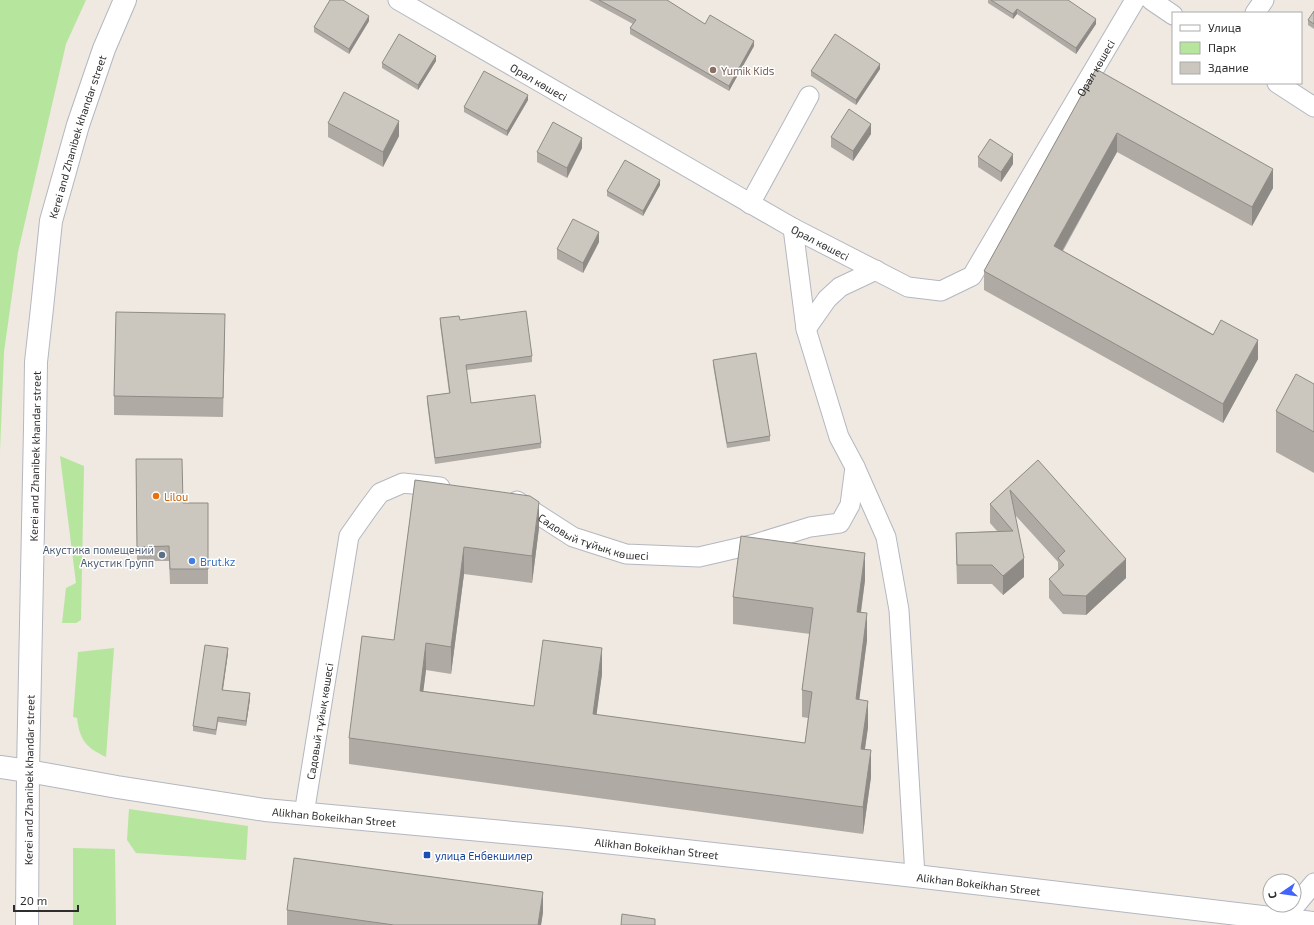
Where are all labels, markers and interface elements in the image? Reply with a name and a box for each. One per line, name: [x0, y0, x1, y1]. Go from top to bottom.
legend: [1172, 12, 1302, 84]
text: Улица: [1208, 20, 1241, 34]
street label: Орал көшесі: [1073, 37, 1117, 98]
text: Парк: [1208, 40, 1237, 54]
street label: Kerei and Zhanibek khandar street: [46, 53, 108, 220]
street label: Орал көшесі: [508, 60, 570, 103]
text: Здание: [1208, 60, 1249, 74]
place label: Yumik Kids: [721, 64, 775, 77]
marker: Yumik Kids: [708, 65, 718, 75]
street label: Орал көшесі: [789, 222, 852, 262]
street label: Kerei and Zhanibek khandar street: [26, 371, 42, 541]
place label: Lilou: [164, 490, 188, 503]
marker: Lilou: [151, 491, 161, 501]
street label: Садовый тұйық көшесі: [536, 510, 649, 561]
place label: Акустика помещений Акустик Групп: [43, 543, 154, 570]
marker: Акустика помещений Акустик Групп: [157, 550, 167, 560]
place label: Brut.kz: [200, 555, 236, 568]
marker: Brut.kz: [187, 556, 197, 566]
street label: Садовый тұйық көшесі: [303, 662, 335, 780]
street label: Kerei and Zhanibek khandar street: [21, 695, 36, 865]
street label: Alikhan Bokeikhan Street: [272, 804, 397, 829]
street label: Alikhan Bokeikhan Street: [594, 834, 719, 861]
place label: улица Енбекшилер: [435, 849, 533, 863]
marker: улица Енбекшилер: [422, 850, 432, 860]
street label: Alikhan Bokeikhan Street: [916, 870, 1041, 897]
north arrow: [1262, 873, 1302, 913]
scale bar: [14, 887, 78, 913]
text: С: [1265, 890, 1279, 900]
text: 20 m: [20, 893, 47, 907]

